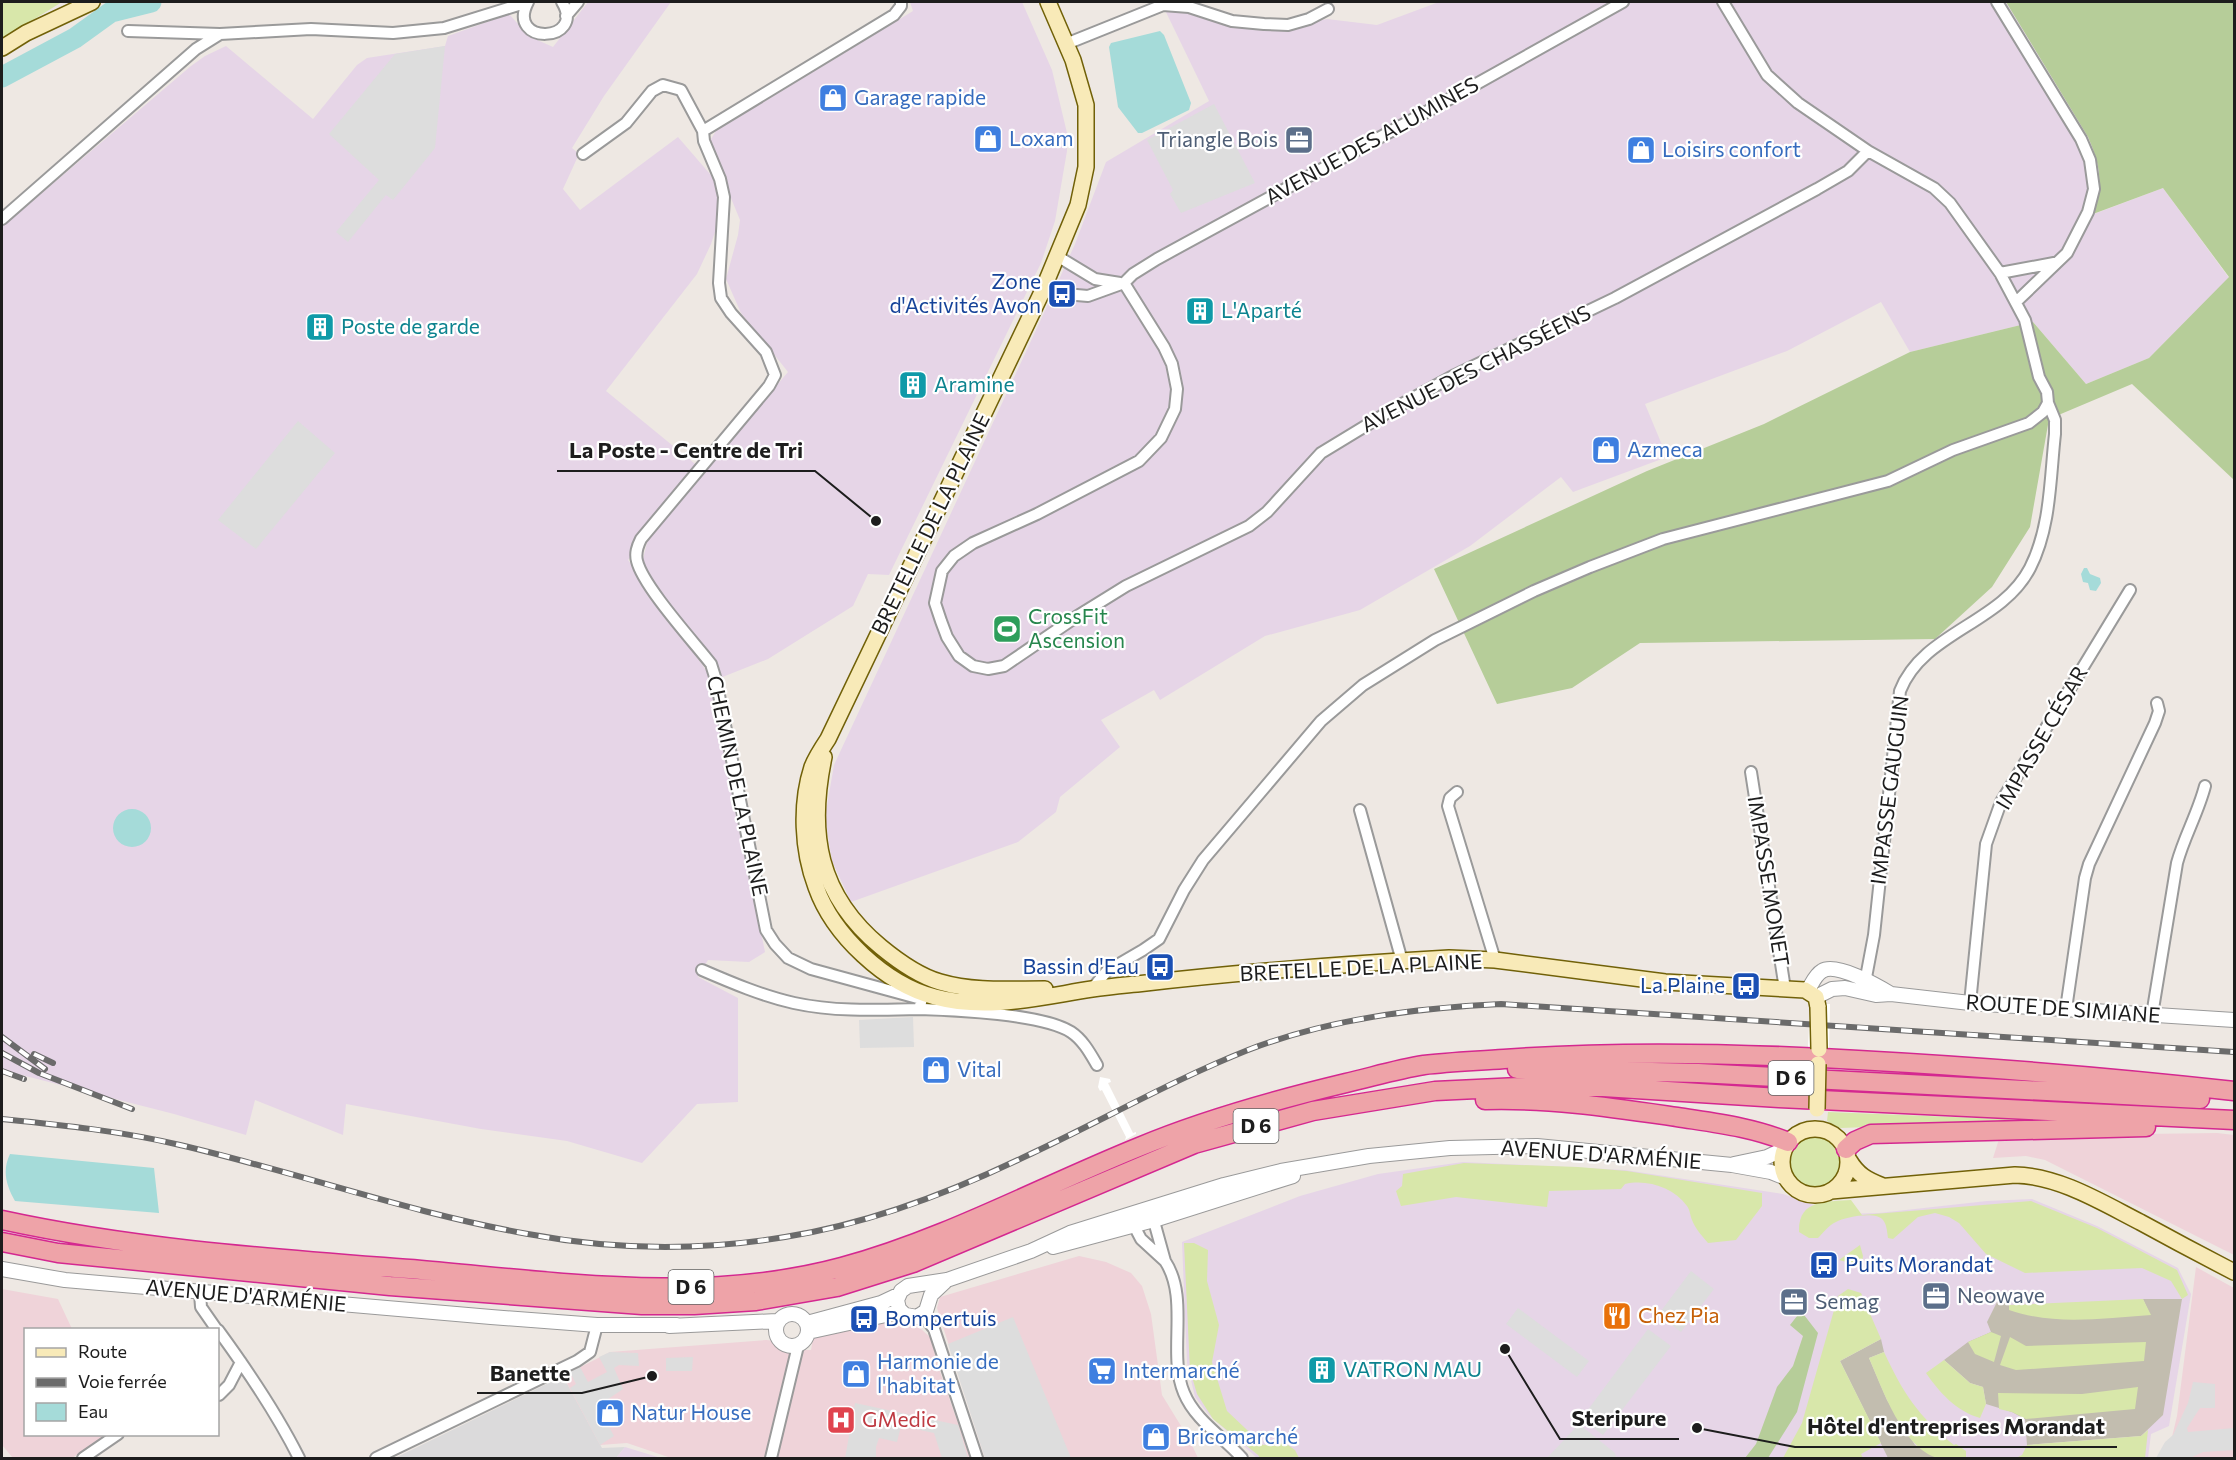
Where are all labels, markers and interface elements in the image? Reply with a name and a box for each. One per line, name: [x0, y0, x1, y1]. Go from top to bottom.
street label: AVENUE DES ALUMINES: [1260, 71, 1482, 209]
shop icon: Garage rapide: [817, 82, 849, 114]
place label: Garage rapide: [854, 84, 986, 109]
shop icon: Loxam: [972, 123, 1004, 155]
office icon: Triangle Bois: [1283, 124, 1315, 156]
place label: Loxam: [1009, 125, 1074, 150]
place label: Triangle Bois: [1157, 126, 1278, 151]
shop icon: Loisirs confort: [1625, 134, 1657, 166]
place label: Loisirs confort: [1662, 136, 1801, 161]
place label: Zone d'Activités Avon: [889, 268, 1041, 317]
bus stop icon: Zone d'Activités Avon: [1046, 278, 1078, 310]
building icon: L'Aparté: [1184, 295, 1216, 327]
place label: L'Aparté: [1221, 297, 1302, 322]
street label: AVENUE DES CHASSÉENS: [1356, 299, 1594, 436]
building icon: Poste de garde: [304, 311, 336, 343]
place label: Poste de garde: [341, 313, 480, 338]
building icon: Aramine: [897, 369, 929, 401]
place label: Aramine: [934, 371, 1014, 396]
street label: BRETELLE DE LA PLAINE: [865, 409, 994, 638]
callout: La Poste - Centre de Tri: [557, 431, 815, 471]
shop icon: Azmeca: [1590, 434, 1622, 466]
text: La Poste - Centre de Tri: [569, 436, 803, 463]
place label: Azmeca: [1627, 436, 1703, 461]
place label: CrossFit Ascension: [1028, 603, 1125, 652]
sports icon: CrossFit Ascension: [991, 613, 1023, 645]
street label: IMPASSE CÉSAR: [1990, 661, 2092, 813]
street label: CHEMIN DE LA PLAINE: [703, 673, 774, 898]
street label: IMPASSE GAUGUIN: [1864, 694, 1913, 886]
street label: IMPASSE MONET: [1744, 794, 1795, 968]
street label: BRETELLE DE LA PLAINE: [1239, 948, 1483, 985]
bus stop icon: Bassin d'Eau: [1144, 951, 1176, 983]
place label: Bassin d'Eau: [1022, 953, 1139, 978]
bus stop icon: La Plaine: [1730, 970, 1762, 1002]
place label: La Plaine: [1640, 972, 1725, 997]
street label: ROUTE DE SIMIANE: [1965, 988, 2161, 1027]
shop icon: Vital: [920, 1054, 952, 1086]
place label: Vital: [957, 1056, 1002, 1081]
road number: D 6: [1768, 1061, 1814, 1095]
road number: D 6: [1234, 1109, 1278, 1143]
street label: AVENUE D'ARMÉNIE: [1500, 1134, 1702, 1173]
bus stop icon: Puits Morandat: [1808, 1249, 1840, 1281]
place label: Puits Morandat: [1845, 1251, 1993, 1276]
road number: D 6: [668, 1270, 714, 1304]
street label: AVENUE D'ARMÉNIE: [145, 1273, 348, 1316]
office icon: Neowave: [1920, 1280, 1952, 1312]
place label: Neowave: [1957, 1282, 2045, 1307]
office icon: Semag: [1778, 1286, 1810, 1318]
place label: Semag: [1815, 1288, 1879, 1313]
restaurant icon: Chez Pia: [1601, 1300, 1633, 1332]
place label: Chez Pia: [1638, 1302, 1720, 1327]
bus stop icon: Bompertuis: [848, 1303, 880, 1335]
place label: Bompertuis: [885, 1305, 997, 1330]
legend: [24, 1328, 219, 1436]
text: Route: [78, 1340, 127, 1362]
place label: Harmonie de l'habitat: [877, 1348, 999, 1397]
callout: Banette: [477, 1353, 582, 1393]
building icon: VATRON MAU: [1306, 1354, 1338, 1386]
supermarket icon: Intermarché: [1086, 1355, 1118, 1387]
place label: VATRON MAU: [1343, 1356, 1482, 1381]
place label: Intermarché: [1123, 1357, 1240, 1382]
shop icon: Harmonie de l'habitat: [840, 1358, 872, 1390]
text: Banette: [490, 1359, 570, 1386]
text: Voie ferrée: [78, 1370, 167, 1392]
shop icon: Natur House: [594, 1397, 626, 1429]
place label: Natur House: [631, 1399, 751, 1424]
callout: Steripure: [1560, 1399, 1679, 1439]
text: Eau: [78, 1400, 108, 1422]
hospital icon: GMedic: [825, 1404, 857, 1436]
text: Steripure: [1572, 1404, 1666, 1431]
place label: GMedic: [862, 1406, 936, 1431]
callout: Hôtel d'entreprises Morandat: [1795, 1407, 2117, 1447]
text: Hôtel d'entreprises Morandat: [1807, 1412, 2105, 1439]
shop icon: Bricomarché: [1140, 1421, 1172, 1453]
place label: Bricomarché: [1177, 1423, 1298, 1448]

